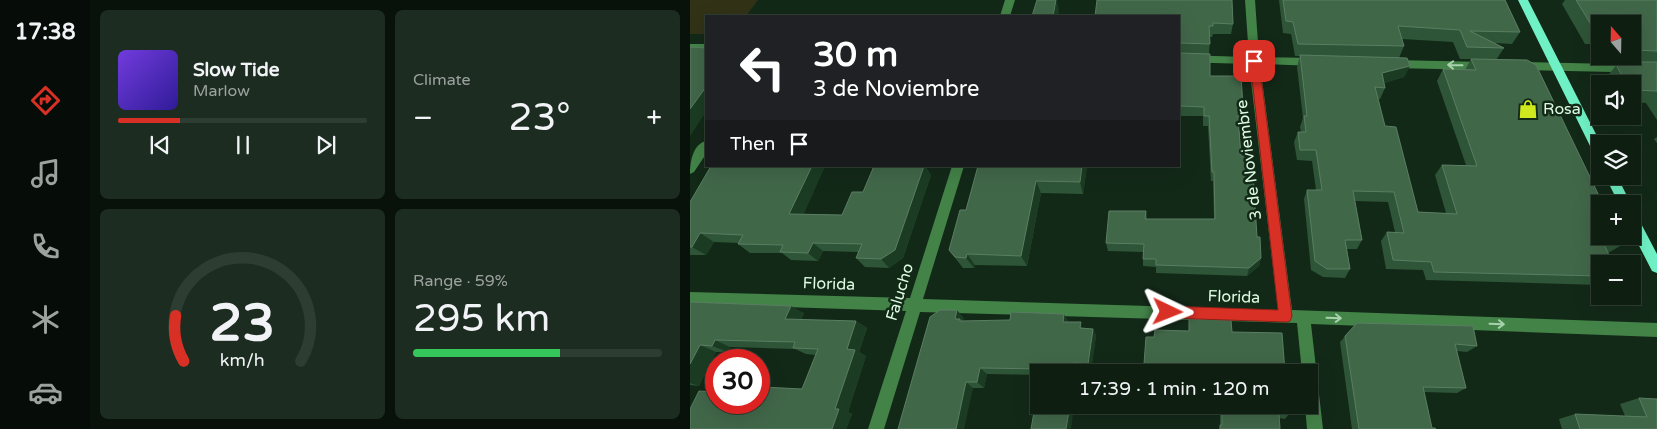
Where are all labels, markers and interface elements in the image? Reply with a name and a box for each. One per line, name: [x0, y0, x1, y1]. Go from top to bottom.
north arrow: [1591, 15, 1641, 65]
map controls: [1591, 15, 1641, 305]
text: 17:38: [15, 19, 75, 45]
text: 30 m: [813, 34, 898, 76]
icon: left: [730, 35, 795, 100]
pin: [1233, 40, 1275, 82]
icon: arrive: [1240, 47, 1268, 75]
text: Slow Tide: [193, 59, 280, 81]
one-way arrow: [1447, 60, 1464, 70]
text: Climate: [413, 70, 471, 90]
button: sound: [1591, 75, 1641, 125]
text: 3 de Noviembre: [813, 76, 979, 102]
text: Marlow: [193, 81, 250, 101]
icon: directions: [28, 83, 63, 118]
text: 23°: [509, 95, 571, 141]
shop icon: Rosa: [1517, 98, 1539, 120]
street label: 3 de Noviembre: [1232, 99, 1266, 221]
place label: Rosa: [1543, 99, 1581, 119]
text: −: [413, 101, 433, 135]
text: +: [646, 101, 662, 135]
icon: arrive: [785, 130, 813, 158]
icon: previous: [146, 131, 174, 159]
icon: pause: [229, 131, 257, 159]
icon: next: [312, 131, 340, 159]
text: Then: [730, 133, 775, 155]
button: layers: [1591, 135, 1641, 185]
icon: music: [28, 156, 63, 191]
button: +: [1591, 195, 1641, 245]
icon: phone: [28, 229, 63, 264]
button: −: [1591, 255, 1641, 305]
street label: Falucho: [882, 261, 918, 323]
text: Range · 59%: [413, 271, 508, 291]
street label: Florida: [802, 273, 856, 295]
position arrow: [1141, 285, 1193, 337]
street label: Florida: [1207, 286, 1261, 308]
text: 23: [210, 292, 275, 355]
text: 295 km: [413, 296, 550, 342]
icon: climate: [28, 302, 63, 337]
one-way arrow: [1326, 313, 1342, 322]
one-way arrow: [1488, 319, 1504, 329]
speed limit sign: 30: [705, 349, 770, 414]
text: km/h: [220, 350, 265, 371]
icon: car: [28, 375, 63, 410]
text: 17:39 · 1 min · 120 m: [1078, 378, 1270, 400]

